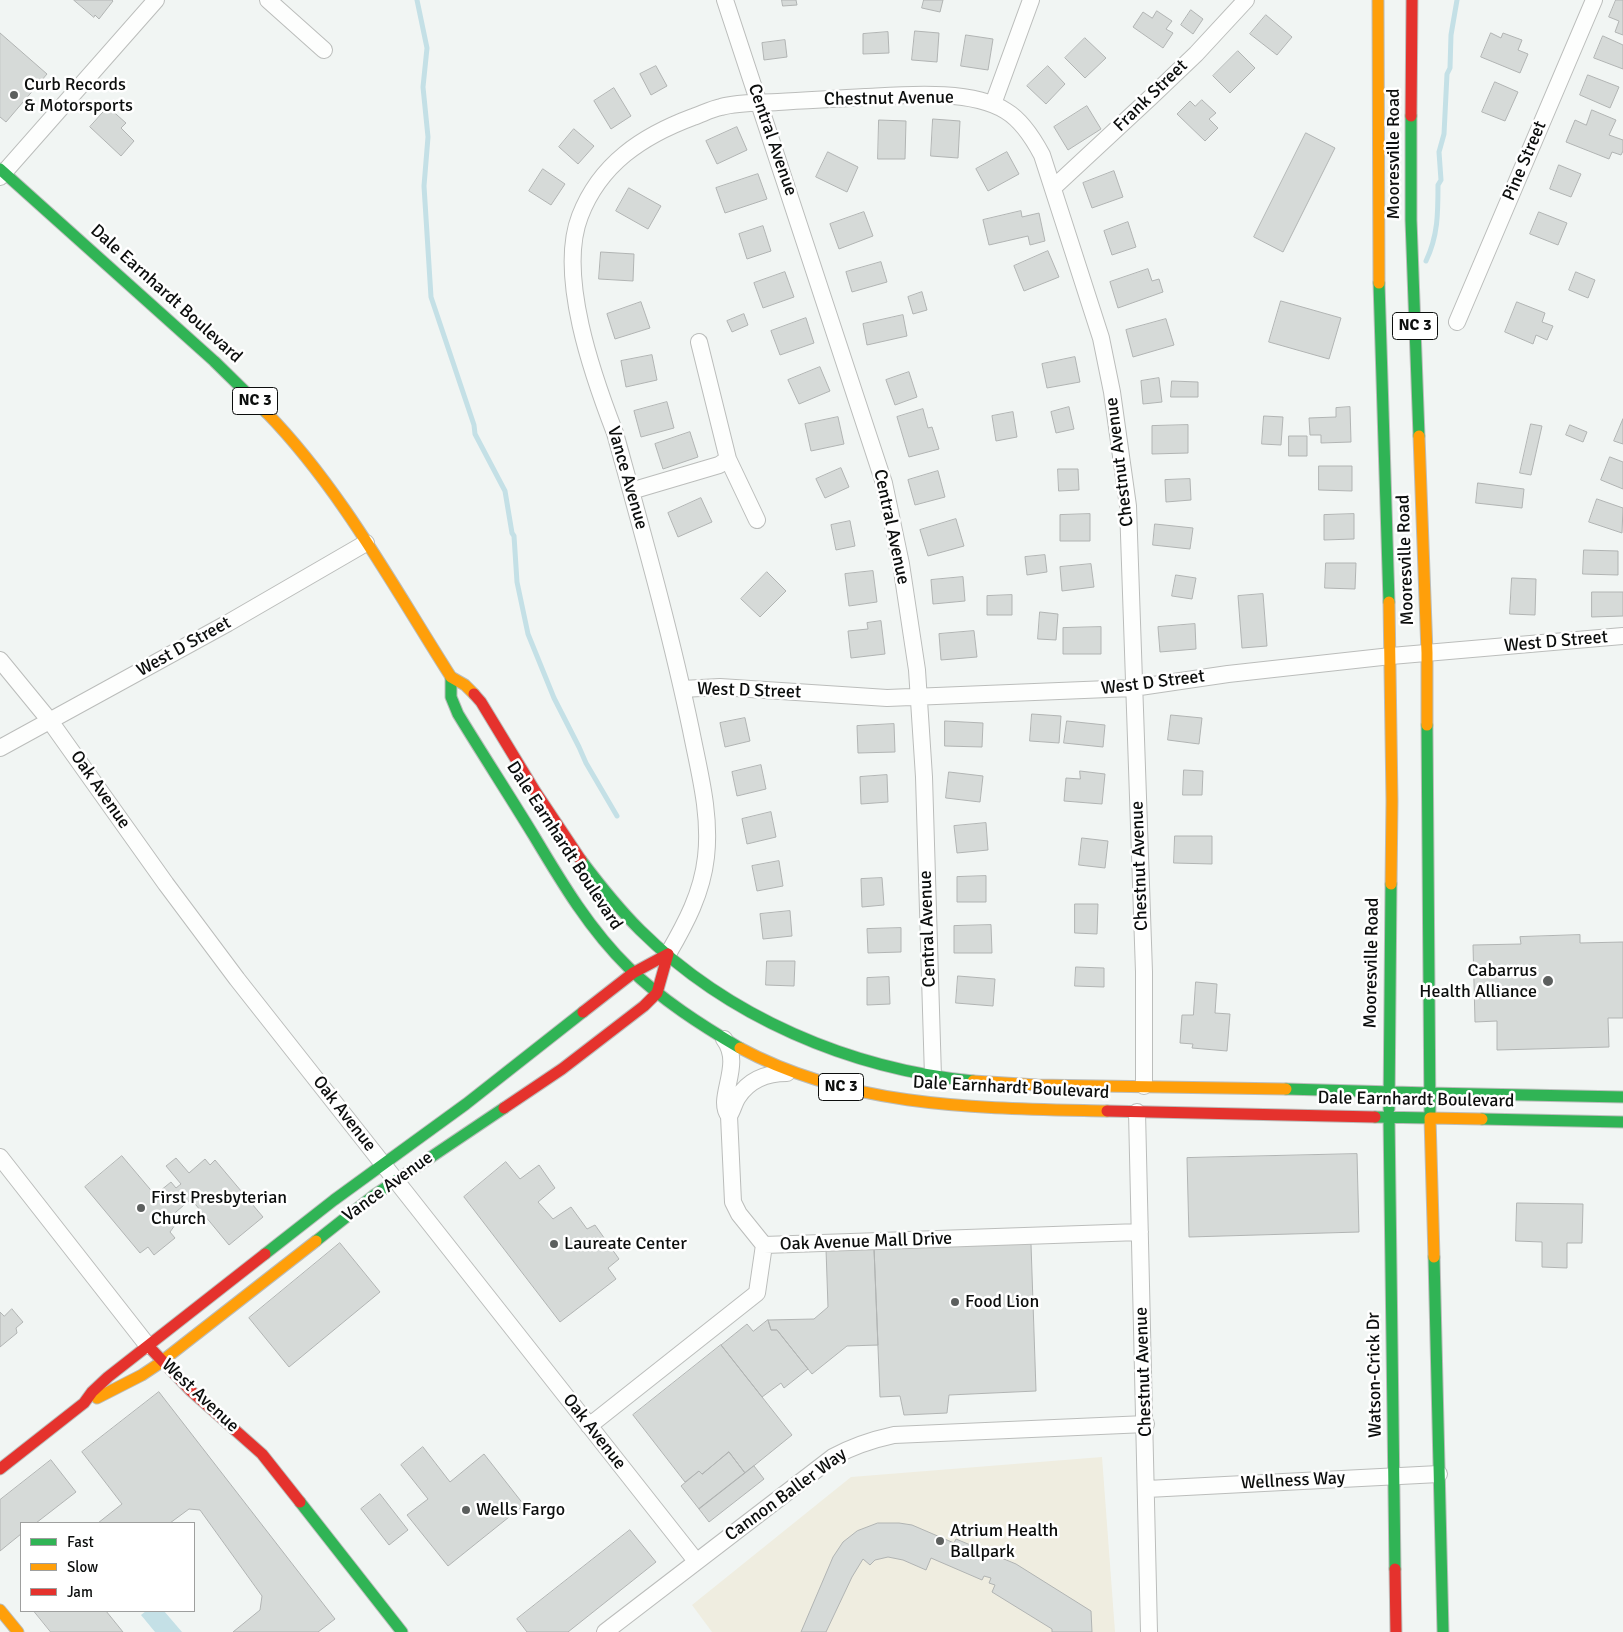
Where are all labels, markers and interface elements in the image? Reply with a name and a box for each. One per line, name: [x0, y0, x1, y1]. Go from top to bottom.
street label: Frank Street: [1110, 55, 1192, 137]
place label: Curb Records & Motorsports: [24, 74, 133, 116]
street label: Central Avenue: [743, 81, 801, 199]
street label: Chestnut Avenue: [824, 87, 954, 111]
marker: Curb Records & Motorsports: [8, 89, 20, 101]
street label: Mooresville Road: [1383, 89, 1405, 219]
street label: Pine Street: [1498, 118, 1552, 204]
street label: Dale Earnhardt Boulevard: [86, 220, 246, 368]
road number: NC 3: [1392, 312, 1438, 340]
road number: NC 3: [232, 388, 278, 414]
street label: Chestnut Avenue: [1101, 396, 1139, 528]
street label: Vance Avenue: [602, 424, 652, 532]
street label: Central Avenue: [868, 468, 914, 586]
street label: Mooresville Road: [1393, 494, 1419, 626]
street label: West D Street: [133, 612, 235, 682]
street label: West D Street: [1503, 627, 1609, 657]
street label: West D Street: [1100, 666, 1206, 700]
street label: West D Street: [697, 678, 801, 704]
street label: Oak Avenue: [65, 747, 135, 833]
street label: Dale Earnhardt Boulevard: [501, 758, 627, 934]
street label: Chestnut Avenue: [1127, 801, 1153, 931]
street label: Central Avenue: [915, 870, 941, 988]
street label: Mooresville Road: [1360, 897, 1384, 1029]
place label: Cabarrus Health Alliance: [1419, 960, 1537, 1002]
marker: Cabarrus Health Alliance: [1541, 974, 1555, 988]
street label: Oak Avenue: [308, 1072, 380, 1156]
street label: Dale Earnhardt Boulevard: [912, 1072, 1110, 1104]
road number: NC 3: [818, 1074, 864, 1100]
street label: Dale Earnhardt Boulevard: [1317, 1087, 1515, 1113]
street label: Vance Avenue: [339, 1147, 437, 1227]
place label: First Presbyterian Church: [151, 1187, 287, 1230]
marker: First Presbyterian Church: [135, 1202, 147, 1214]
street label: Oak Avenue Mall Drive: [780, 1228, 952, 1256]
place label: Laureate Center: [564, 1233, 687, 1255]
marker: Laureate Center: [548, 1238, 560, 1250]
place label: Food Lion: [965, 1291, 1039, 1313]
marker: Food Lion: [949, 1296, 961, 1308]
street label: Chestnut Avenue: [1131, 1307, 1157, 1437]
street label: Watson-Crick Dr: [1363, 1312, 1387, 1438]
street label: West Avenue: [157, 1355, 243, 1437]
street label: Oak Avenue: [558, 1390, 630, 1474]
street label: Cannon Baller Way: [721, 1444, 851, 1546]
street label: Wellness Way: [1240, 1467, 1346, 1495]
place label: Wells Fargo: [476, 1499, 565, 1521]
marker: Wells Fargo: [460, 1504, 472, 1516]
place label: Atrium Health Ballpark: [950, 1520, 1058, 1562]
legend: [20, 1522, 195, 1612]
text: Fast: [67, 1533, 94, 1551]
marker: Atrium Health Ballpark: [934, 1535, 946, 1547]
text: Slow: [67, 1558, 98, 1576]
text: Jam: [67, 1583, 93, 1601]

